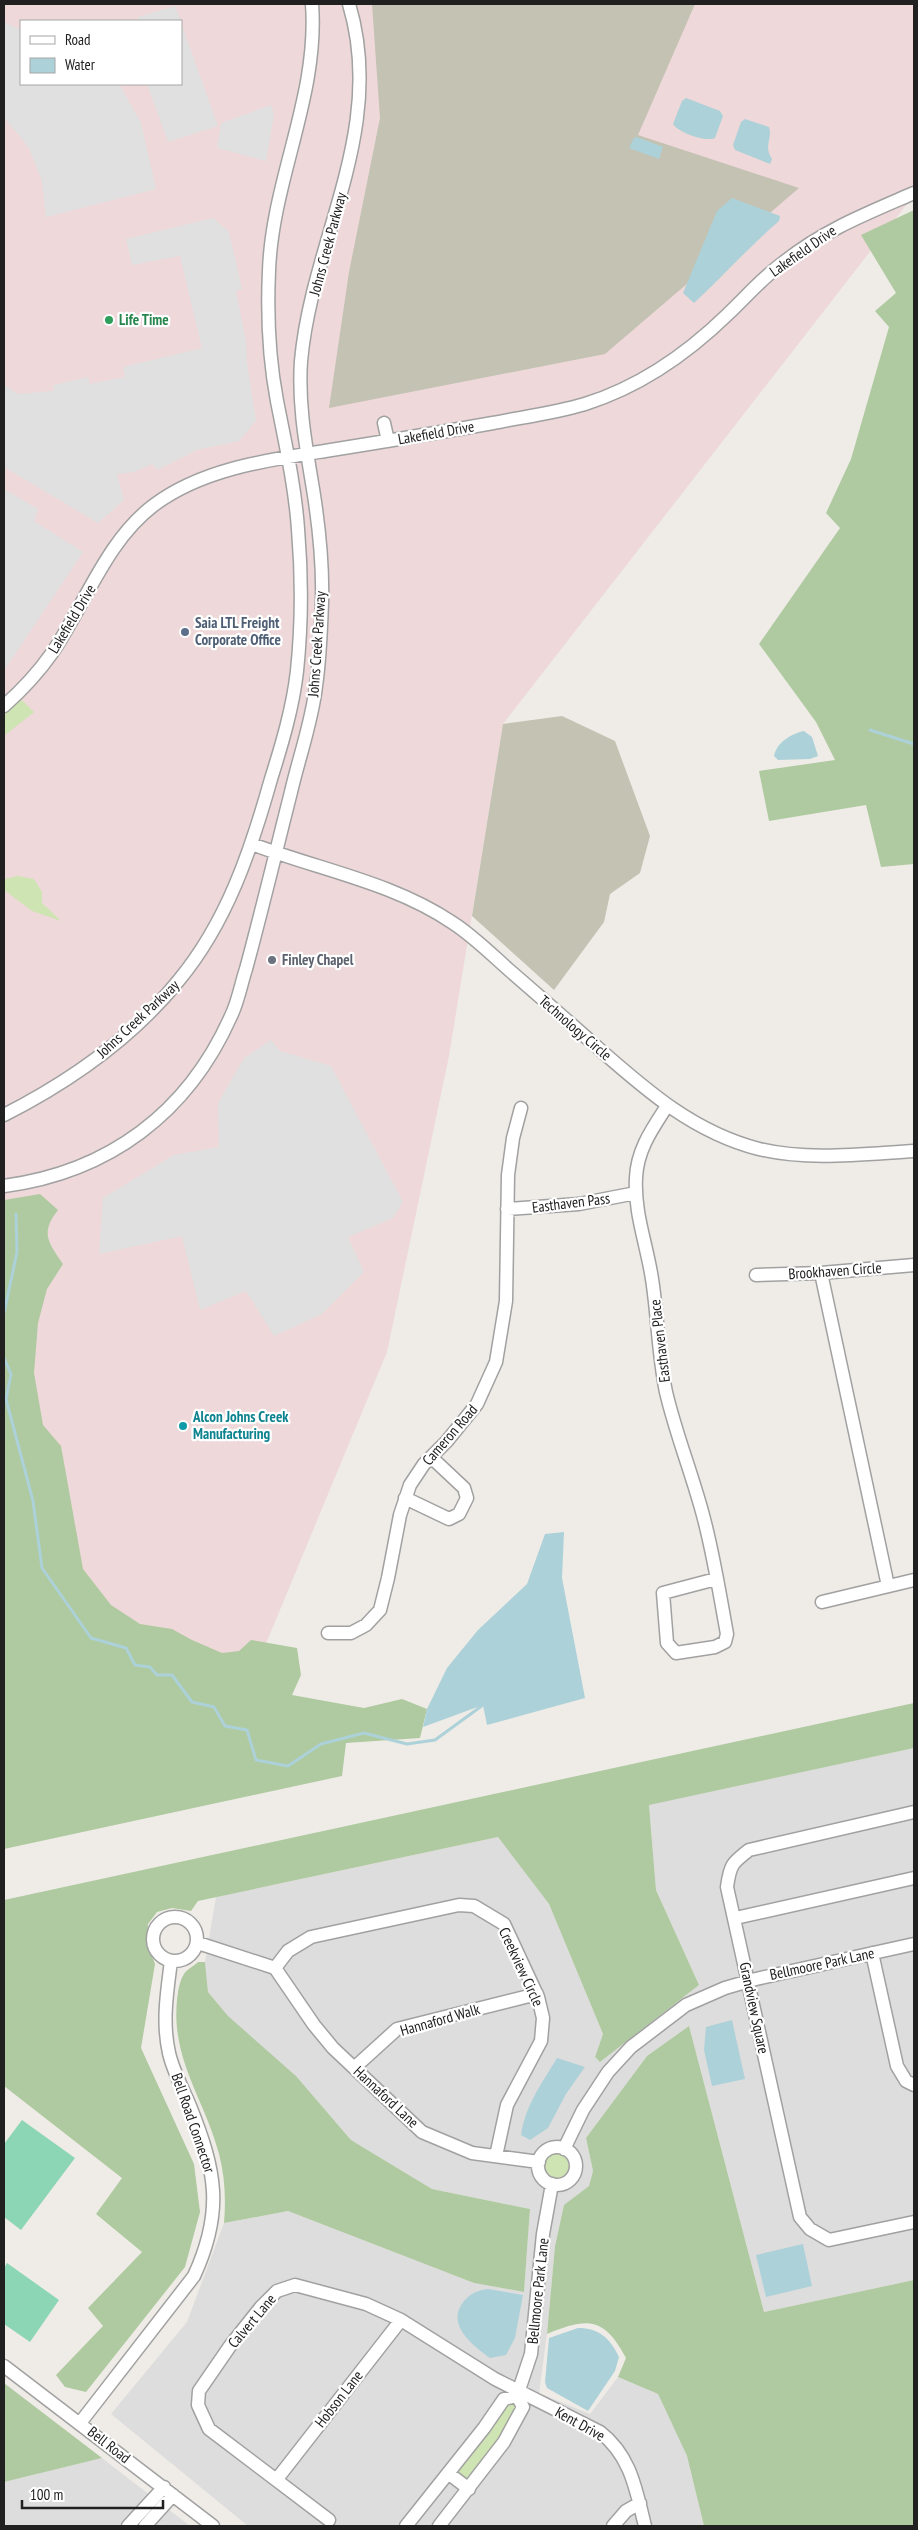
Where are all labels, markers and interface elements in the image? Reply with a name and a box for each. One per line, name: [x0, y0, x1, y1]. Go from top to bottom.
legend: [20, 20, 182, 85]
text: Road: [65, 30, 91, 49]
text: Water: [65, 55, 96, 74]
street label: Johns Creek Parkway: [304, 190, 351, 298]
street label: Lakefield Drive: [766, 221, 840, 280]
place label: Life Time: [119, 310, 169, 329]
marker: Life Time: [103, 314, 115, 326]
street label: Lakefield Drive: [396, 416, 476, 449]
street label: Lakefield Drive: [44, 581, 100, 657]
street label: Johns Creek Parkway: [303, 590, 330, 699]
place label: Saia LTL Freight Corporate Office: [195, 613, 281, 649]
marker: Saia LTL Freight Corporate Office: [179, 626, 191, 638]
place label: Finley Chapel: [282, 950, 354, 969]
marker: Finley Chapel: [266, 954, 278, 966]
street label: Johns Creek Parkway: [92, 975, 183, 1062]
street label: Technology Circle: [535, 991, 616, 1064]
street label: Easthaven Pass: [531, 1188, 611, 1217]
street label: Brookhaven Circle: [788, 1258, 882, 1283]
street label: Easthaven Place: [645, 1298, 674, 1384]
street label: Cameron Road: [418, 1400, 481, 1469]
place label: Alcon Johns Creek Manufacturing: [192, 1407, 289, 1443]
marker: Alcon Johns Creek Manufacturing: [177, 1420, 189, 1432]
street label: Creekview Circle: [495, 1924, 548, 2009]
street label: Bellmoore Park Lane: [768, 1943, 876, 1984]
street label: Grandview Square: [736, 1960, 773, 2055]
street label: Hannaford Walk: [398, 1999, 482, 2040]
street label: Hannaford Lane: [350, 2062, 423, 2132]
street label: Bell Road Connector: [168, 2070, 220, 2176]
street label: Bellmoore Park Lane: [522, 2237, 553, 2345]
street label: Calvert Lane: [224, 2290, 280, 2352]
street label: Hobson Lane: [310, 2366, 367, 2431]
street label: Kent Drive: [552, 2402, 609, 2445]
street label: Bell Road: [84, 2422, 134, 2467]
scale bar: [22, 2478, 164, 2510]
text: 100 m: [30, 2485, 63, 2504]

